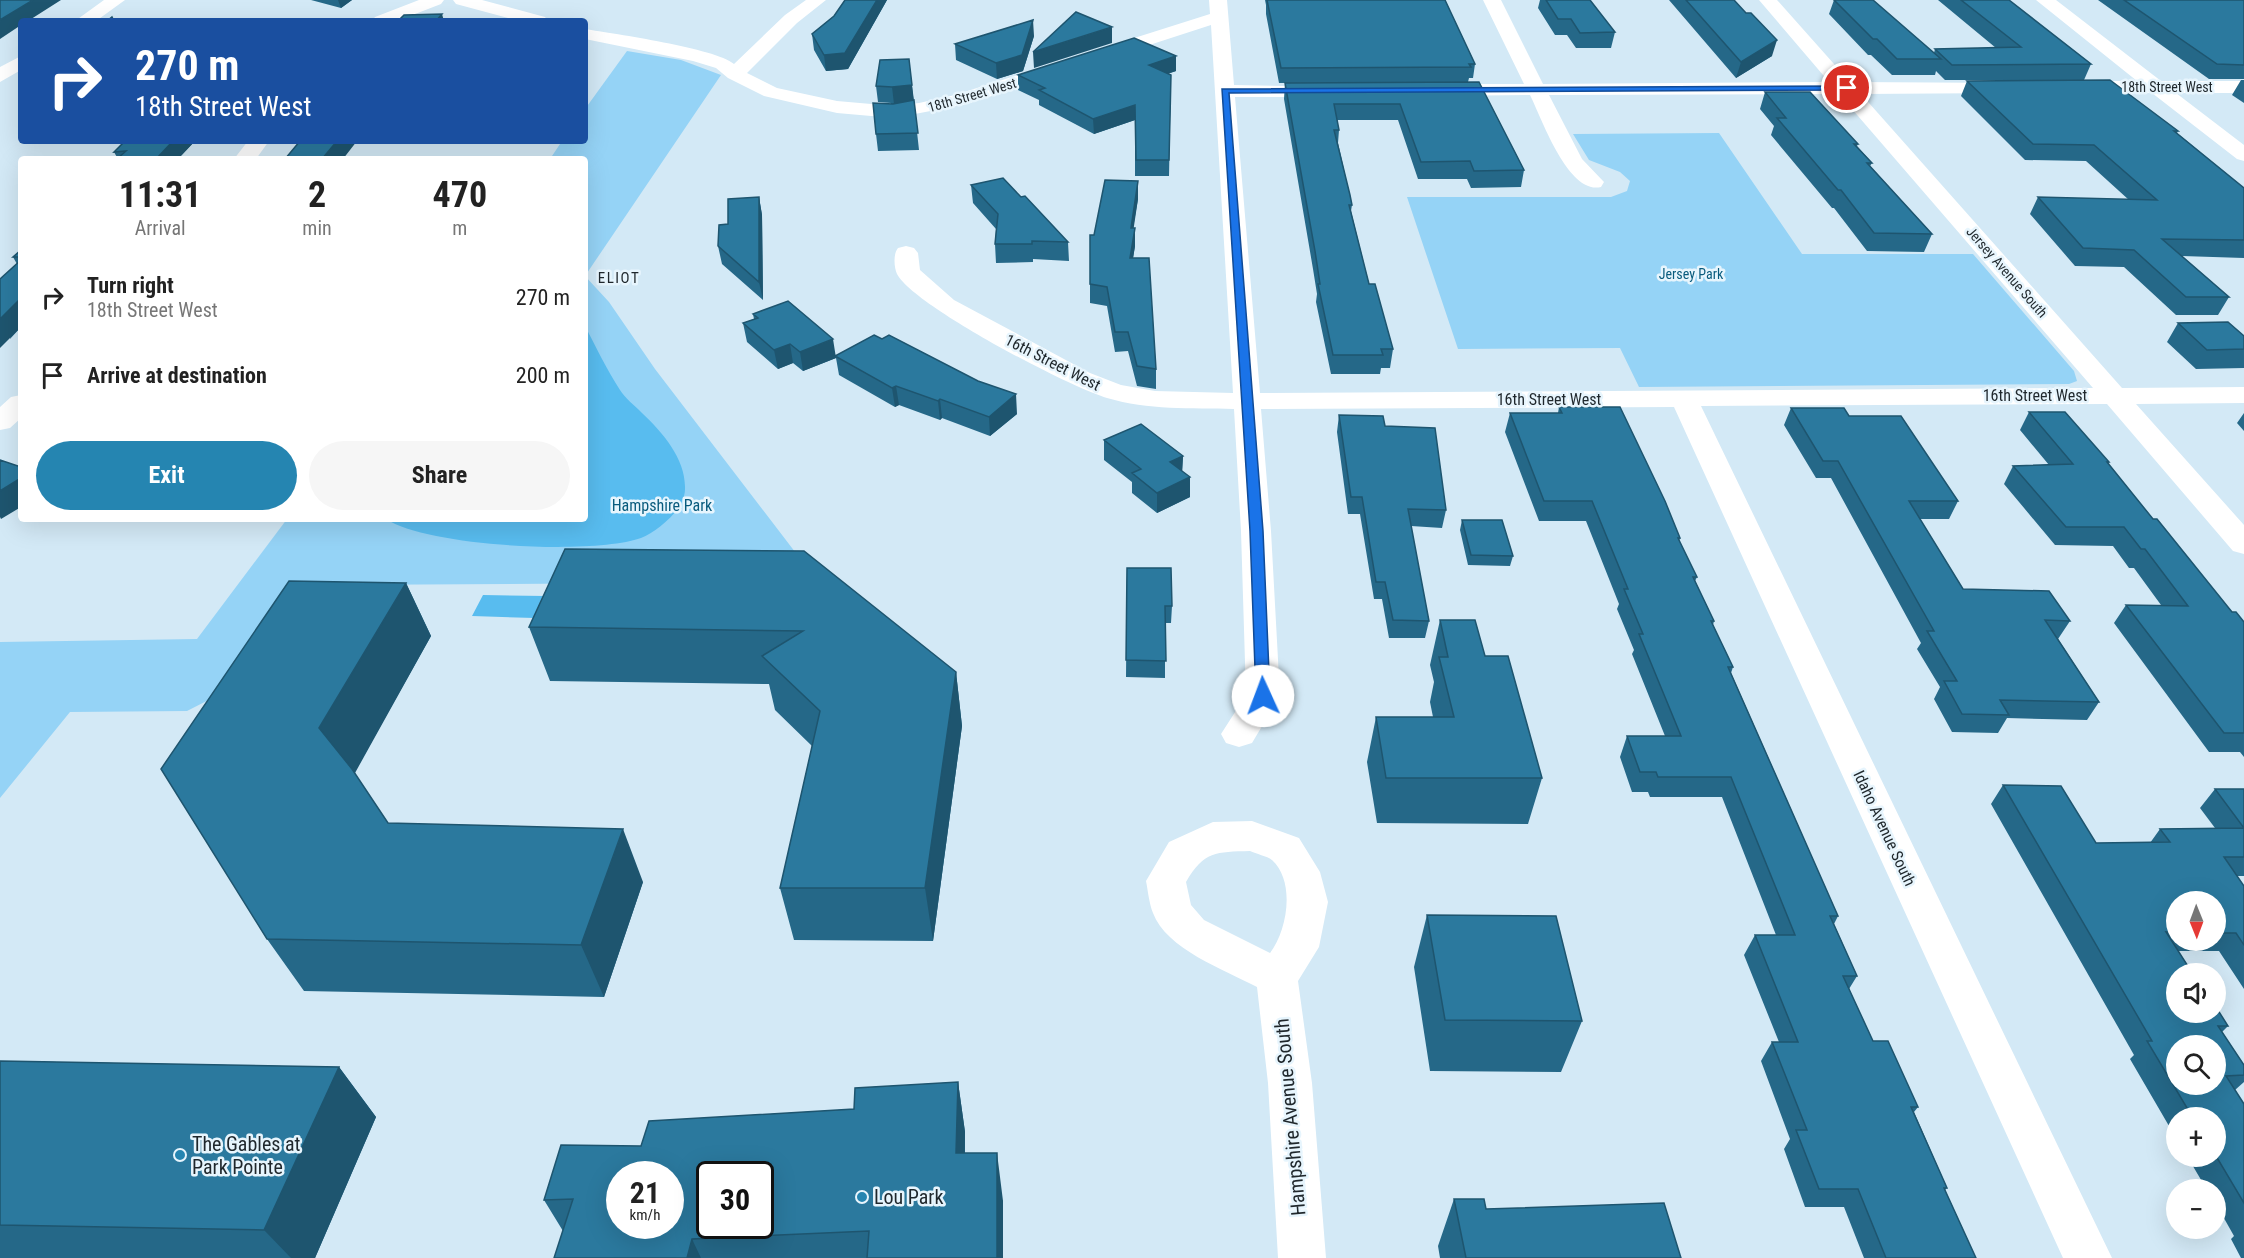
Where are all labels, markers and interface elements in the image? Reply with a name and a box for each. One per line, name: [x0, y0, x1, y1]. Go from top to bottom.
text: 270 m: [135, 41, 240, 90]
icon: right: [36, 42, 114, 120]
pin: [1821, 62, 1872, 113]
icon: arrive: [1830, 71, 1863, 104]
street label: 18th Street West: [926, 75, 1018, 115]
street label: 18th Street West: [2121, 79, 2213, 95]
text: 18th Street West: [135, 91, 311, 123]
text: 11:31: [119, 174, 201, 216]
text: 2: [308, 174, 326, 216]
text: 470: [433, 174, 487, 216]
text: Arrival: [135, 216, 186, 240]
text: min: [302, 216, 332, 240]
text: m: [452, 216, 467, 240]
street label: Jersey Avenue South: [1963, 223, 2051, 321]
park label: Jersey Park: [1659, 266, 1724, 282]
district label: ELIOT: [598, 269, 640, 287]
text: Turn right: [87, 273, 174, 298]
icon: right: [36, 281, 69, 314]
text: 270 m: [516, 285, 570, 310]
text: 18th Street West: [87, 298, 218, 322]
street label: 16th Street West: [1002, 330, 1104, 395]
icon: arrive: [36, 359, 69, 392]
text: Arrive at destination: [87, 363, 267, 388]
text: 200 m: [516, 363, 570, 388]
street label: 16th Street West: [1983, 386, 2088, 405]
street label: 16th Street West: [1497, 390, 1602, 409]
button: Exit: [36, 441, 297, 510]
button: Share: [309, 441, 570, 510]
park label: Hampshire Park: [612, 496, 713, 515]
position arrow: [1231, 664, 1295, 728]
street label: Idaho Avenue South: [1849, 767, 1920, 889]
north arrow: [2166, 891, 2226, 951]
map controls: [2166, 891, 2226, 1239]
button: sound: [2166, 963, 2226, 1023]
street label: Hampshire Avenue South: [1269, 1017, 1311, 1217]
button: search: [2166, 1035, 2226, 1095]
button: +: [2166, 1107, 2226, 1167]
place label: The Gables at Park Pointe: [192, 1132, 301, 1179]
marker: The Gables at Park Pointe: [173, 1148, 187, 1162]
speed limit sign: 30: [696, 1161, 774, 1239]
text: 21: [630, 1175, 660, 1210]
button: −: [2166, 1179, 2226, 1239]
place label: Lou Park: [874, 1185, 943, 1209]
marker: Lou Park: [855, 1190, 869, 1204]
text: km/h: [630, 1206, 660, 1224]

